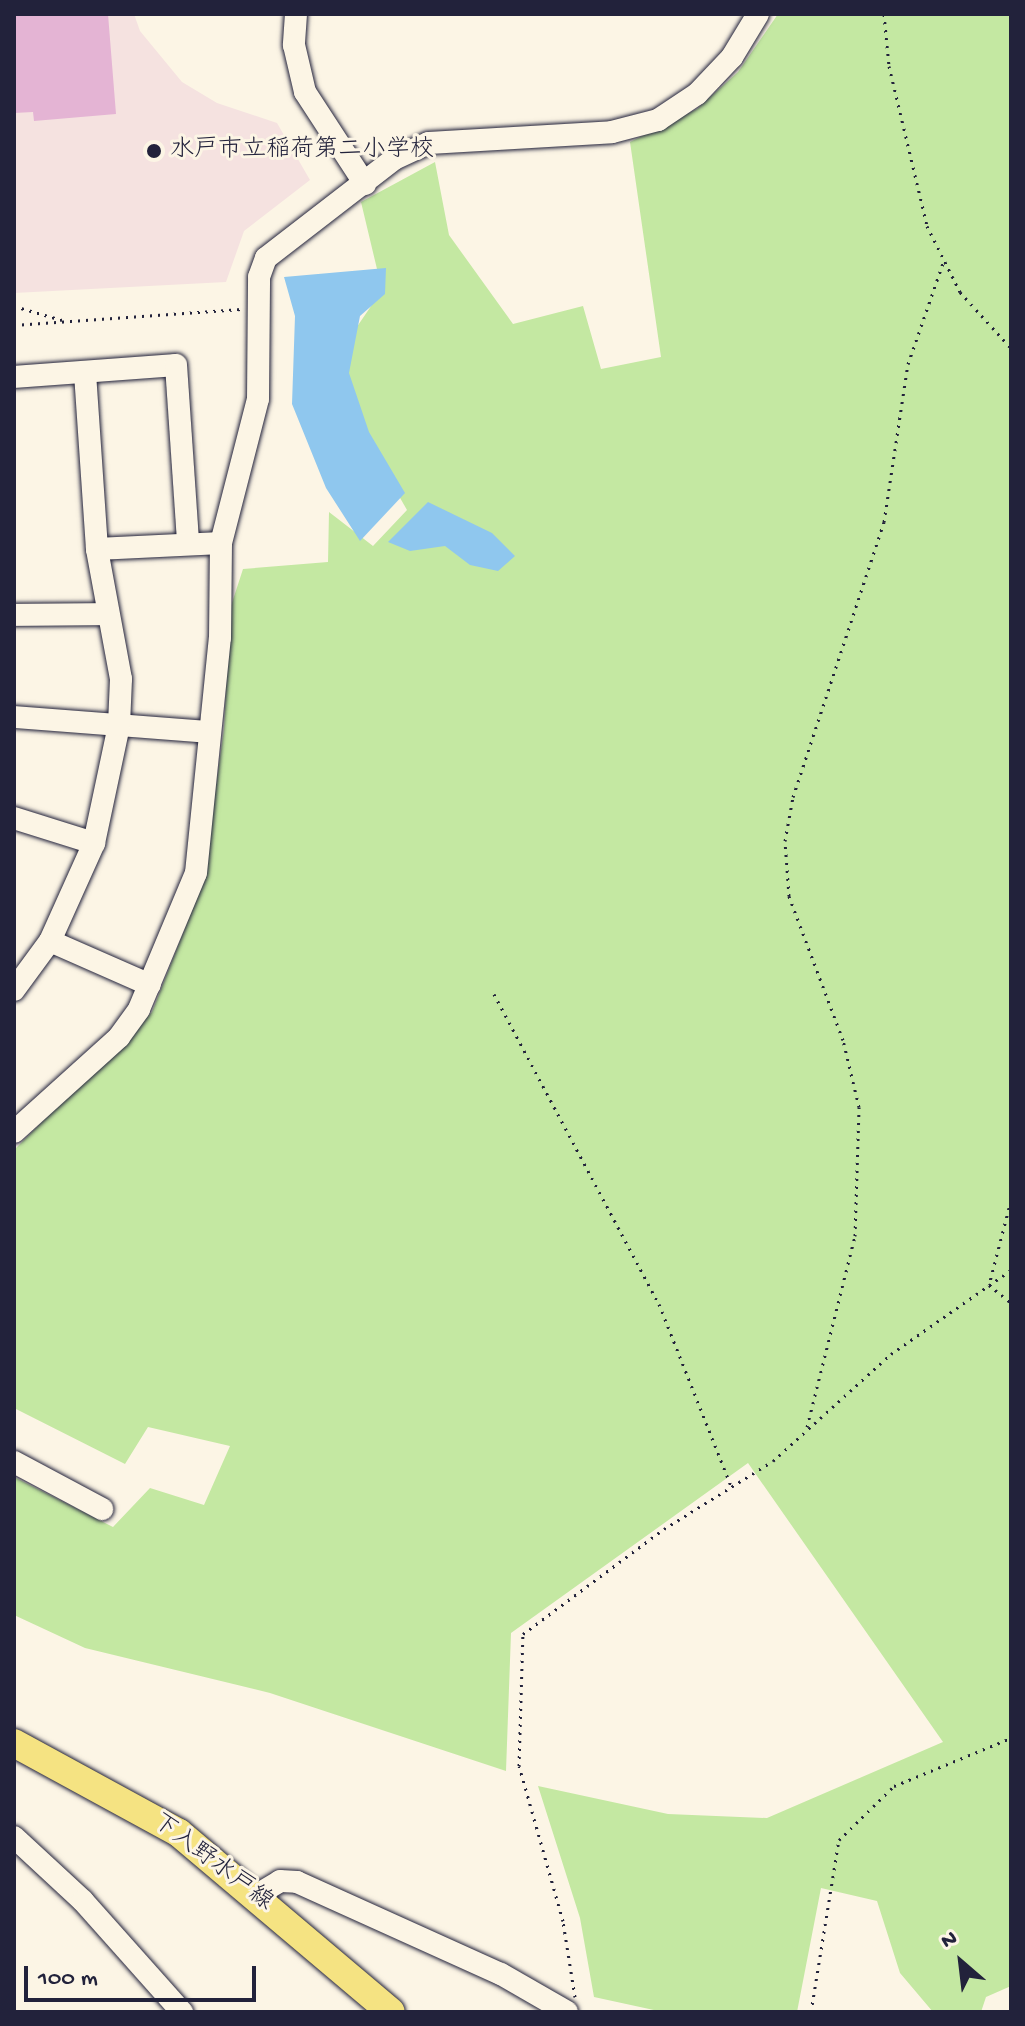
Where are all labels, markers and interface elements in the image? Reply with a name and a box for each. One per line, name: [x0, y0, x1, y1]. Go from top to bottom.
place label: 水戸市立稲荷第二小学校: [170, 137, 434, 165]
marker: 水戸市立稲荷第二小学校: [145, 142, 163, 160]
street label: 下入野水戸線: [146, 1808, 278, 1918]
north arrow: [921, 1922, 1001, 2002]
text: N: [937, 1926, 962, 1956]
scale bar: [28, 1950, 260, 2000]
text: 100 m: [38, 1965, 98, 1994]

